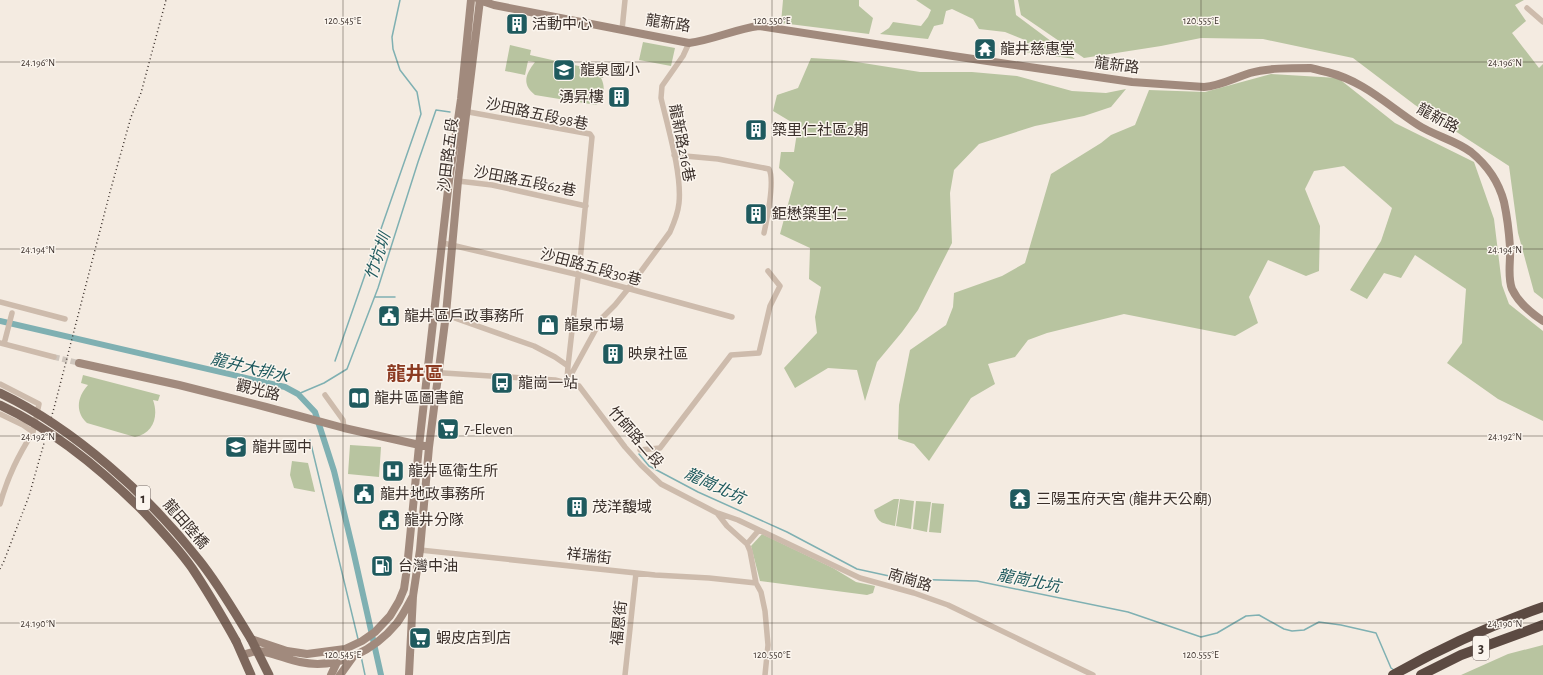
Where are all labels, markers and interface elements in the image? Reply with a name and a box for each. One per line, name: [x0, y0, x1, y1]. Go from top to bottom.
building icon: 活動中心: [504, 11, 530, 37]
street label: 龍新路: [645, 11, 692, 34]
text: 120.545°E: [325, 16, 361, 26]
place label: 活動中心: [532, 16, 592, 32]
text: 120.550°E: [754, 16, 791, 26]
text: 120.555°E: [1183, 16, 1219, 26]
temple icon: 龍井慈惠堂: [972, 36, 998, 62]
place label: 龍井慈惠堂: [1000, 40, 1075, 57]
street label: 龍新路: [1094, 53, 1140, 76]
school or university icon: 龍泉國小: [551, 57, 577, 83]
text: 24.196°N: [21, 58, 55, 68]
text: 24.196°N: [1488, 58, 1522, 68]
place label: 龍泉國小: [580, 61, 640, 78]
building icon: 湧昇樓: [606, 84, 632, 110]
place label: 湧昇樓: [559, 89, 604, 105]
street label: 沙田路五段98巷: [484, 95, 590, 133]
street label: 龍新路: [1414, 99, 1462, 136]
street label: 龍新路216巷: [667, 102, 698, 183]
street label: 沙田路五段: [435, 117, 461, 193]
building icon: 築里仁社區2期: [743, 117, 769, 143]
place label: 築里仁社區2期: [772, 122, 869, 138]
street label: 沙田路五段62巷: [472, 163, 578, 199]
building icon: 鉅懋築里仁: [743, 201, 769, 227]
place label: 鉅懋築里仁: [772, 206, 847, 222]
water label: 竹坑圳: [362, 229, 394, 282]
text: 24.194°N: [21, 245, 55, 255]
text: 24.194°N: [1488, 245, 1522, 255]
street label: 沙田路五段30巷: [539, 246, 643, 288]
public building icon: 龍井區戶政事務所: [376, 303, 402, 329]
place label: 龍井區戶政事務所: [404, 307, 524, 324]
shop icon: 龍泉市場: [535, 312, 561, 338]
place label: 龍泉市場: [564, 316, 624, 333]
building icon: 映泉社區: [600, 341, 626, 367]
place label: 映泉社區: [628, 346, 688, 362]
water label: 龍井大排水: [209, 350, 292, 386]
district label: 龍井區: [386, 363, 444, 384]
bus stop icon: 龍崗一站: [489, 370, 515, 396]
place label: 龍崗一站: [518, 374, 578, 391]
street label: 觀光路: [234, 377, 282, 403]
library icon: 龍井區圖書館: [346, 385, 372, 411]
place label: 龍井區圖書館: [374, 389, 464, 406]
street label: 竹師路二段: [605, 403, 667, 471]
supermarket icon: 7-Eleven: [435, 416, 461, 442]
place label: 7-Eleven: [464, 422, 513, 437]
text: 24.192°N: [21, 432, 55, 442]
text: 24.192°N: [1488, 432, 1522, 442]
school or university icon: 龍井國中: [223, 434, 249, 460]
place label: 龍井國中: [252, 438, 312, 455]
hospital icon: 龍井區衛生所: [380, 458, 406, 484]
place label: 龍井區衛生所: [408, 462, 498, 479]
water label: 龍崗北坑: [682, 464, 749, 508]
public building icon: 龍井地政事務所: [351, 481, 377, 507]
place label: 龍井地政事務所: [380, 485, 485, 502]
road number: 1: [136, 486, 150, 510]
temple icon: 三陽玉府天宮 (龍井天公廟): [1007, 486, 1033, 512]
place label: 三陽玉府天宮 (龍井天公廟): [1036, 490, 1212, 507]
building icon: 茂洋馥域: [564, 494, 590, 520]
street label: 龍田陸橋: [160, 495, 212, 552]
place label: 茂洋馥域: [592, 499, 652, 515]
public building icon: 龍井分隊: [376, 507, 402, 533]
place label: 龍井分隊: [404, 511, 464, 528]
street label: 祥瑞街: [566, 546, 612, 566]
fuel station icon: 台灣中油: [369, 553, 395, 579]
place label: 台灣中油: [398, 558, 458, 574]
street label: 南崗路: [886, 566, 934, 594]
water label: 龍崗北坑: [996, 566, 1064, 595]
street label: 福恩街: [609, 600, 629, 646]
text: 24.190°N: [21, 619, 55, 629]
text: 24.190°N: [1488, 619, 1522, 629]
supermarket icon: 蝦皮店到店: [407, 625, 433, 651]
place label: 蝦皮店到店: [436, 630, 511, 646]
road number: 3: [1473, 636, 1489, 660]
text: 120.545°E: [325, 650, 361, 660]
text: 120.550°E: [754, 650, 791, 660]
text: 120.555°E: [1183, 650, 1219, 660]

